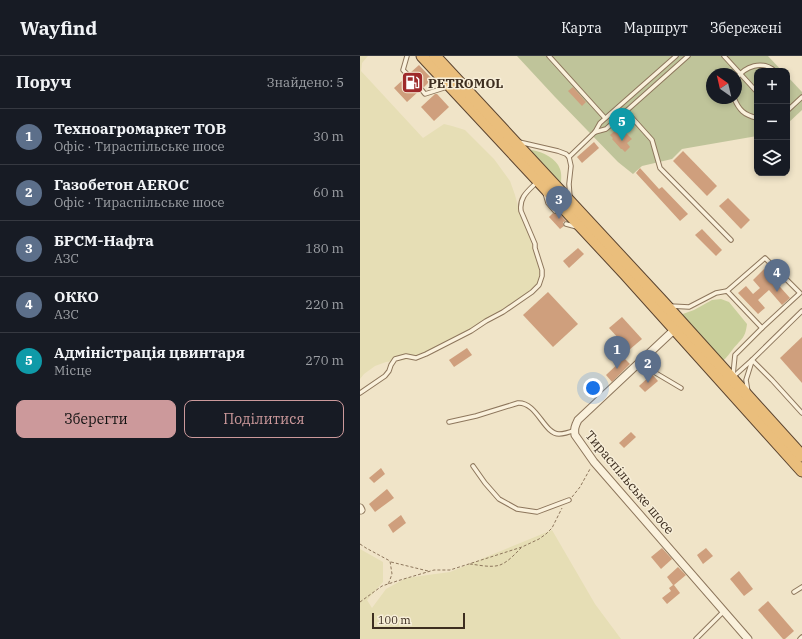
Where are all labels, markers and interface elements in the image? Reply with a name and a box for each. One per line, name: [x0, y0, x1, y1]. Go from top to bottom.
text: Wayfind: [20, 16, 97, 40]
text: Карта: [561, 19, 602, 37]
text: Маршрут: [624, 19, 688, 37]
text: Збережені: [710, 19, 782, 37]
north arrow: [706, 68, 742, 104]
map controls: [754, 68, 790, 176]
button: +: [754, 68, 790, 104]
fuel station icon: PETROMOL: [400, 70, 426, 96]
text: Поруч: [16, 71, 71, 93]
text: Знайдено: 5: [267, 74, 344, 91]
place label: PETROMOL: [428, 75, 503, 92]
button: −: [754, 104, 790, 140]
pin: 5: [609, 108, 635, 141]
text: Техноагромаркет ТОВ: [54, 119, 226, 138]
text: 1: [25, 128, 33, 145]
text: 30 m: [313, 128, 344, 145]
text: Офіс · Тираспільське шосе: [54, 138, 224, 155]
button: layers: [754, 140, 790, 176]
text: Газобетон AEROC: [54, 175, 189, 194]
text: 2: [25, 184, 33, 201]
text: 60 m: [313, 184, 344, 201]
pin: 3: [546, 186, 572, 219]
text: Офіс · Тираспільське шосе: [54, 194, 224, 211]
text: БРСМ-Нафта: [54, 231, 154, 250]
text: 3: [25, 240, 33, 257]
text: 180 m: [305, 240, 344, 257]
text: АЗС: [54, 250, 79, 267]
pin: 4: [764, 259, 790, 292]
text: ОККО: [54, 287, 99, 306]
text: 4: [25, 296, 33, 313]
text: 220 m: [305, 296, 344, 313]
text: АЗС: [54, 306, 79, 323]
pin: 1: [604, 336, 630, 369]
text: Адміністрація цвинтаря: [54, 343, 245, 362]
pin: 2: [635, 350, 661, 383]
text: 5: [25, 352, 33, 369]
text: 270 m: [305, 352, 344, 369]
text: Місце: [54, 362, 92, 379]
your location: [583, 378, 603, 398]
button: Зберегти: [16, 400, 176, 438]
button: Поділитися: [184, 400, 344, 438]
street label: Тираспільське шосе: [581, 427, 678, 538]
scale bar: [372, 611, 465, 630]
text: 100 m: [378, 613, 411, 627]

